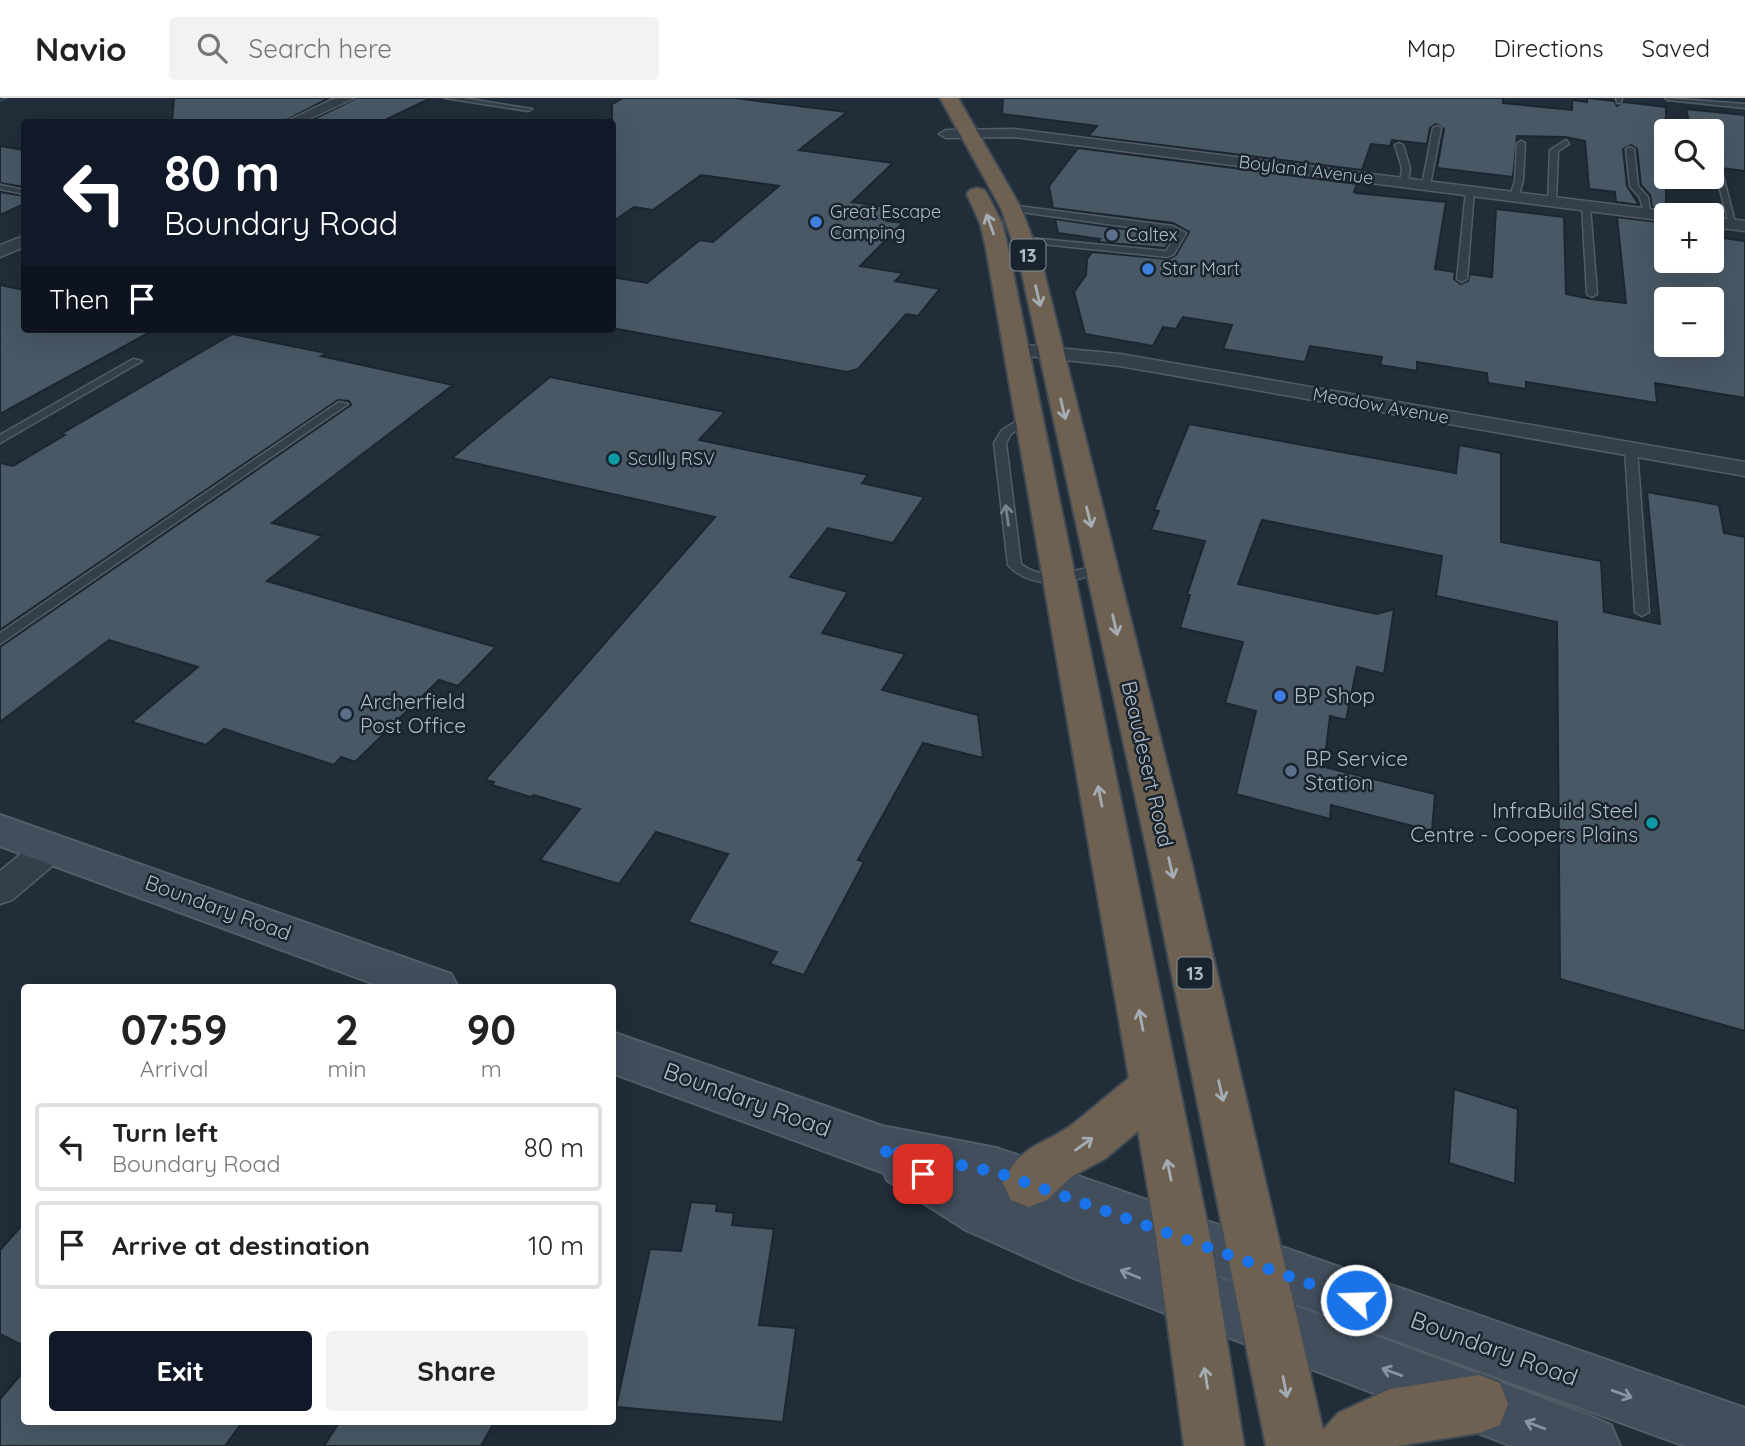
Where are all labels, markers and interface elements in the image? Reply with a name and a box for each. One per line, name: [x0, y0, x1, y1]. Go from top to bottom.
search box: [169, 17, 659, 80]
text: Navio: [35, 28, 127, 69]
icon: search: [193, 29, 231, 67]
text: Search here: [249, 32, 392, 65]
text: Map: [1407, 33, 1456, 63]
text: Directions: [1494, 33, 1604, 63]
text: Saved: [1642, 33, 1710, 63]
map controls: [1654, 119, 1724, 357]
button: search: [1654, 119, 1724, 189]
text: 80 m: [164, 142, 280, 203]
icon: left: [49, 147, 140, 238]
street label: Boyland Avenue: [1237, 150, 1375, 189]
place label: Great Escape Camping: [830, 200, 941, 244]
text: Boundary Road: [164, 203, 398, 243]
button: +: [1654, 203, 1724, 273]
one-way arrow: [983, 213, 995, 235]
marker: Great Escape Camping: [808, 214, 824, 230]
place label: Caltex: [1126, 223, 1178, 246]
marker: Caltex: [1104, 227, 1120, 243]
road number: 13: [1010, 239, 1046, 270]
place label: Star Mart: [1162, 257, 1240, 280]
marker: Star Mart: [1140, 261, 1156, 277]
icon: arrive: [123, 280, 161, 318]
text: Then: [49, 283, 109, 316]
one-way arrow: [1033, 285, 1046, 307]
button: −: [1654, 287, 1724, 357]
street label: Meadow Avenue: [1311, 382, 1451, 429]
one-way arrow: [1057, 397, 1071, 420]
place label: Scully RSV: [628, 447, 715, 470]
marker: Scully RSV: [606, 451, 622, 467]
one-way arrow: [1001, 504, 1014, 527]
one-way arrow: [1083, 505, 1096, 528]
one-way arrow: [1109, 613, 1122, 636]
street label: Beaudesert Road: [1116, 678, 1180, 849]
place label: BP Shop: [1294, 682, 1375, 708]
place label: Archerfield Post Office: [360, 688, 466, 738]
marker: BP Shop: [1272, 688, 1288, 704]
marker: Archerfield Post Office: [338, 706, 354, 722]
place label: BP Service Station: [1305, 745, 1408, 795]
marker: BP Service Station: [1283, 763, 1299, 779]
one-way arrow: [1092, 785, 1106, 808]
place label: InfraBuild Steel Centre - Coopers Plains: [1410, 797, 1638, 847]
marker: InfraBuild Steel Centre - Coopers Plains: [1644, 815, 1660, 831]
one-way arrow: [1166, 857, 1179, 879]
street label: Boundary Road: [142, 869, 295, 946]
road number: 13: [1178, 958, 1212, 988]
text: 07:59: [121, 1003, 228, 1056]
text: 2: [335, 1003, 359, 1056]
text: 90: [466, 1003, 516, 1056]
one-way arrow: [1134, 1009, 1148, 1032]
text: Arrival: [140, 1054, 209, 1083]
text: min: [327, 1054, 367, 1083]
text: m: [481, 1054, 502, 1083]
street label: Boundary Road: [660, 1055, 835, 1143]
one-way arrow: [1214, 1079, 1228, 1102]
text: Turn left: [112, 1116, 219, 1149]
icon: left: [53, 1128, 91, 1166]
text: 80 m: [524, 1131, 584, 1164]
one-way arrow: [1074, 1137, 1093, 1151]
pin: [893, 1144, 953, 1204]
text: Boundary Road: [112, 1149, 280, 1178]
icon: arrive: [904, 1155, 942, 1193]
one-way arrow: [1162, 1160, 1175, 1182]
icon: arrive: [53, 1226, 91, 1264]
text: Arrive at destination: [112, 1229, 370, 1262]
text: 10 m: [528, 1229, 584, 1262]
position arrow: [1319, 1263, 1393, 1337]
one-way arrow: [1120, 1266, 1141, 1279]
street label: Boundary Road: [1407, 1304, 1582, 1392]
button: Exit: [49, 1331, 312, 1411]
button: Share: [326, 1331, 588, 1411]
one-way arrow: [1381, 1365, 1403, 1378]
one-way arrow: [1199, 1367, 1212, 1390]
one-way arrow: [1279, 1375, 1292, 1398]
one-way arrow: [1611, 1388, 1633, 1401]
one-way arrow: [1524, 1418, 1546, 1430]

